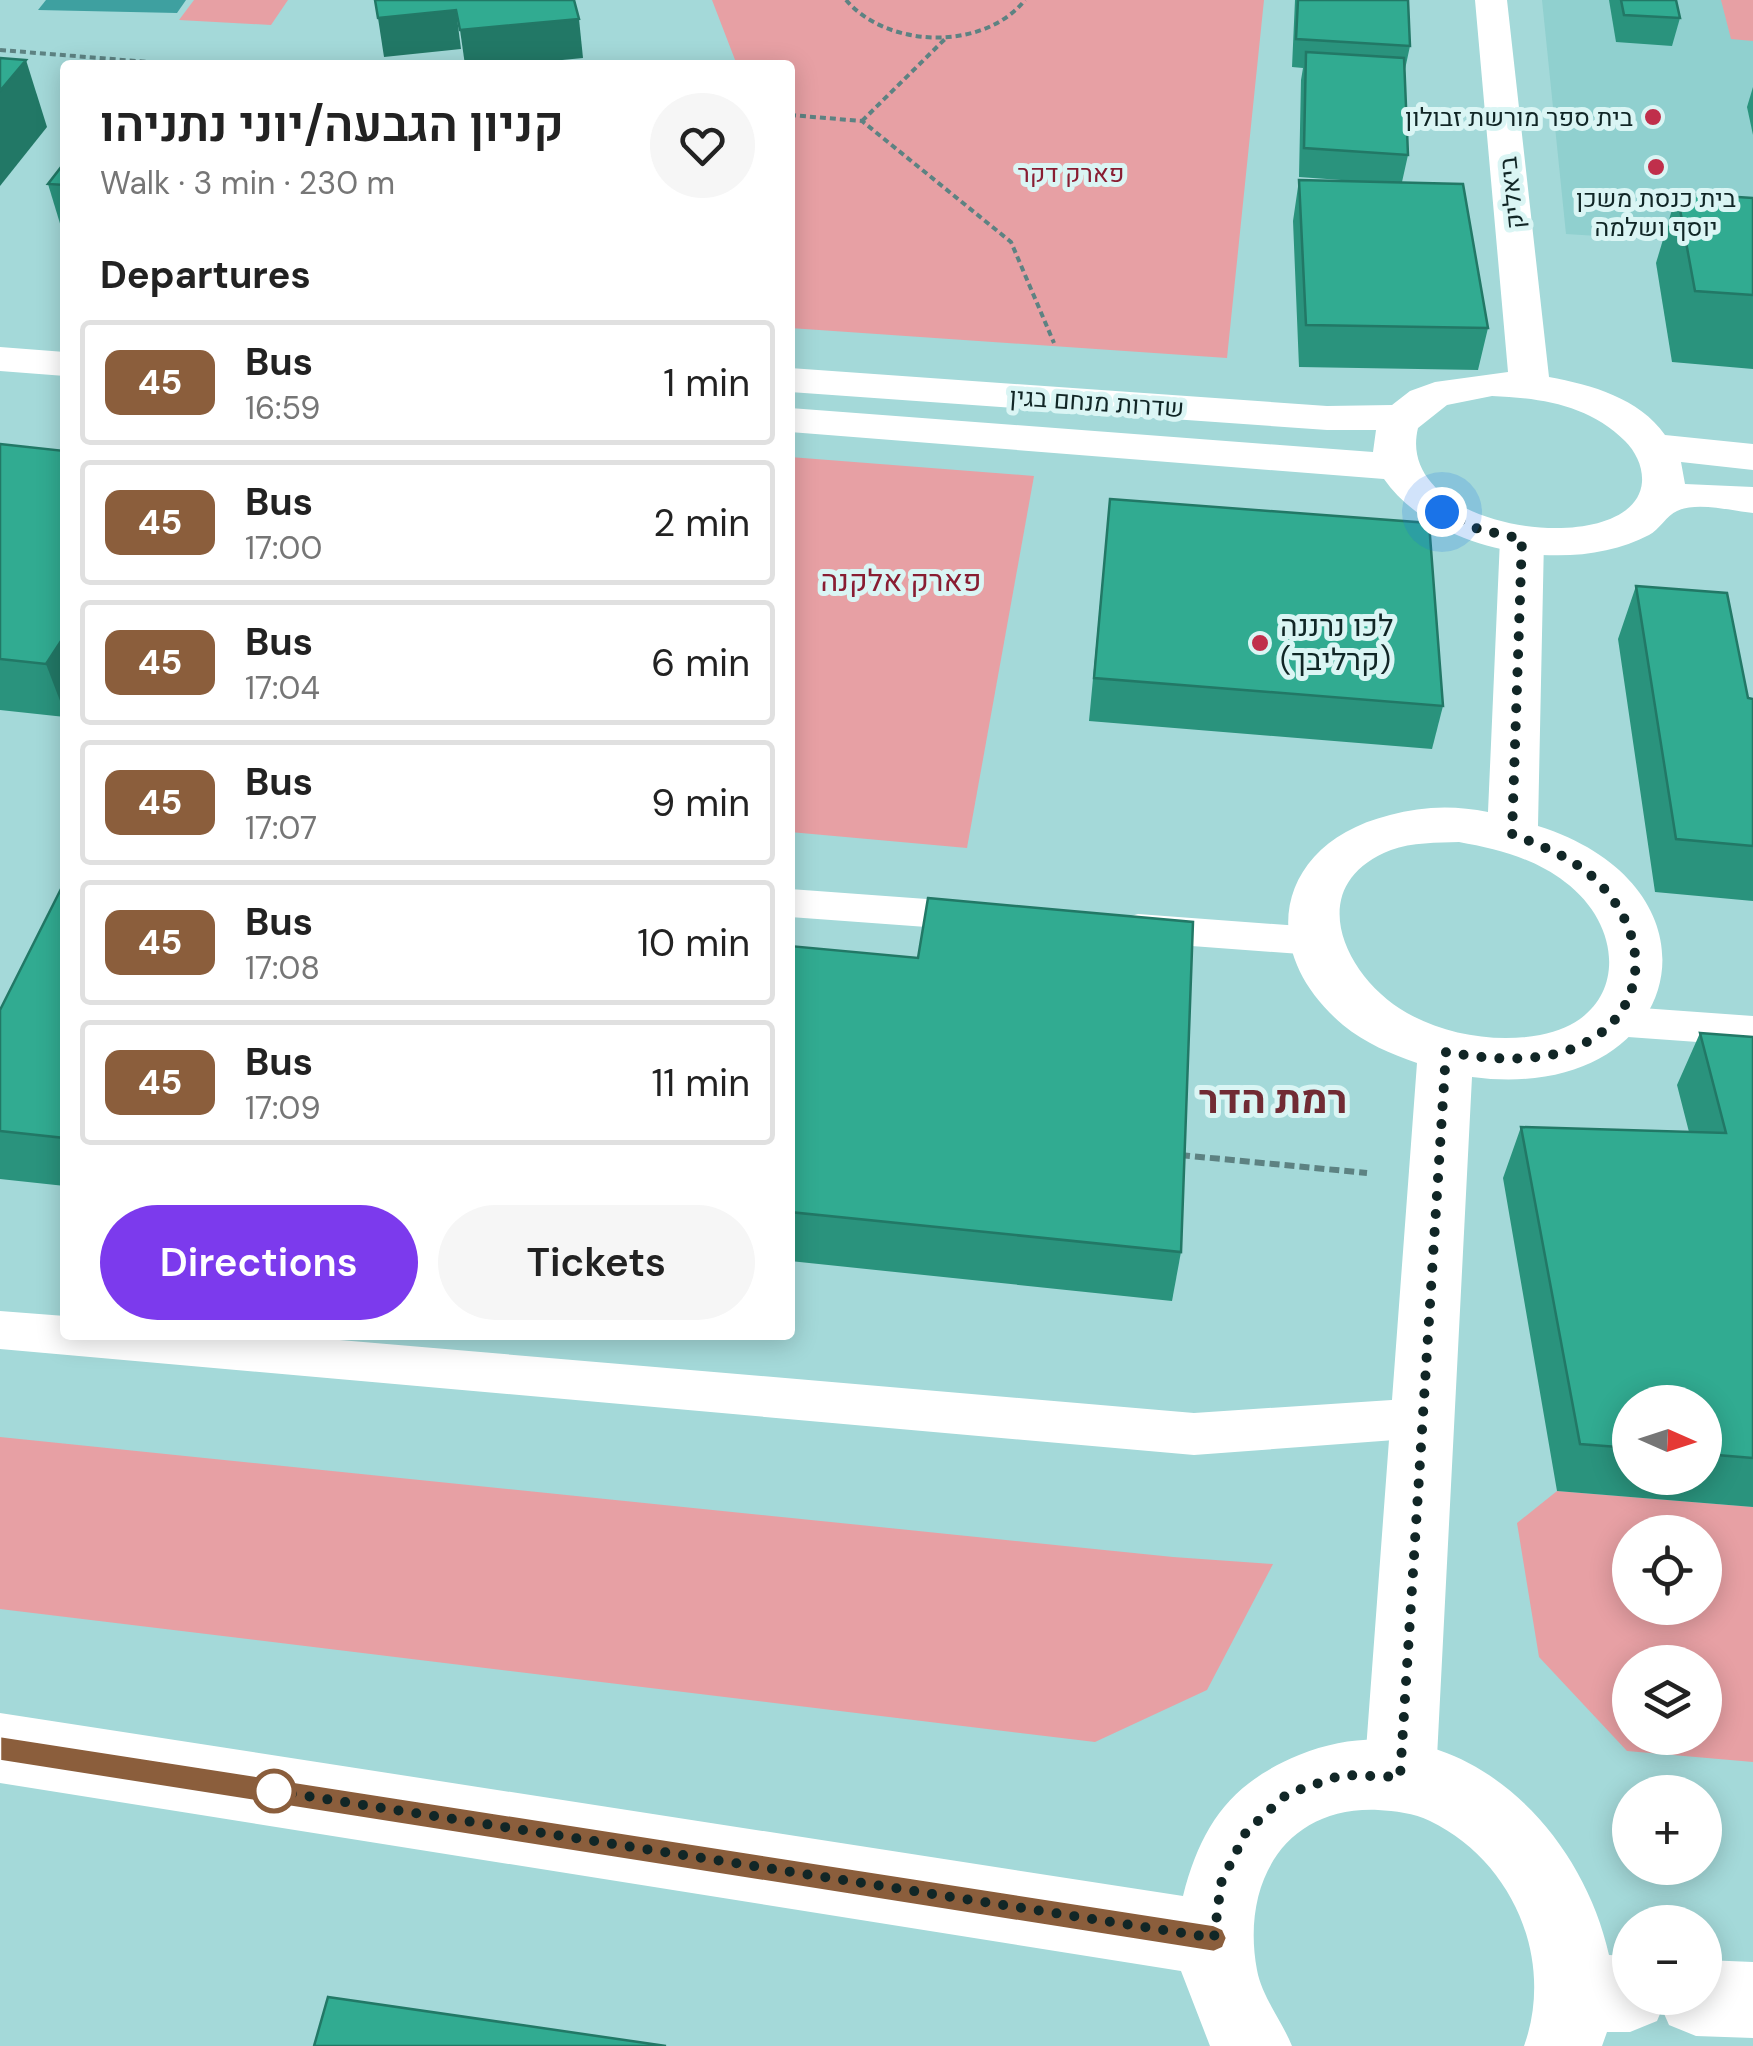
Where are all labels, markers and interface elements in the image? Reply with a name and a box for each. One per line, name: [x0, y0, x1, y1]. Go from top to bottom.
text: קניון הגבעה/יוני נתניהו: [100, 93, 564, 156]
button: heart: [650, 93, 755, 198]
place label: בית ספר מורשת זבולון: [1405, 101, 1633, 134]
marker: בית ספר מורשת זבולון: [1642, 106, 1664, 128]
street label: ביאליק: [1491, 155, 1532, 231]
marker: בית כנסת משכן יוסף ושלמה: [1645, 156, 1667, 178]
park label: פארק דקר: [1017, 157, 1125, 190]
text: Walk · 3 min · 230 m: [100, 162, 395, 204]
place label: בית כנסת משכן יוסף ושלמה: [1576, 182, 1736, 244]
text: Departures: [100, 250, 311, 300]
text: Bus: [245, 337, 313, 387]
text: 1 min: [663, 358, 750, 408]
text: 45: [138, 359, 182, 405]
street label: שדרות מנחם בגין: [1009, 380, 1185, 425]
text: 16:59: [245, 387, 320, 429]
text: Bus: [245, 477, 313, 527]
your location: [1417, 487, 1467, 537]
text: 2 min: [653, 498, 750, 548]
text: 45: [138, 499, 182, 545]
text: 17:00: [245, 527, 322, 569]
park label: פארק אלקנה: [820, 561, 982, 600]
place label: לכו נרננה (קרליבך): [1280, 606, 1393, 679]
text: Bus: [245, 617, 313, 667]
marker: לכו נרננה (קרליבך): [1249, 632, 1271, 654]
text: 6 min: [651, 638, 750, 688]
text: 45: [138, 639, 182, 685]
text: 17:04: [245, 667, 320, 709]
text: Bus: [245, 757, 313, 807]
text: 9 min: [651, 778, 750, 828]
text: 45: [138, 779, 182, 825]
text: 17:07: [245, 807, 317, 849]
text: Bus: [245, 897, 313, 947]
text: 10 min: [637, 918, 750, 968]
text: 45: [138, 919, 182, 965]
text: 17:08: [245, 947, 320, 989]
text: Bus: [245, 1037, 313, 1087]
text: 11 min: [651, 1058, 750, 1108]
text: 45: [138, 1059, 182, 1105]
district label: רמת הדר: [1199, 1073, 1347, 1125]
text: 17:09: [245, 1087, 321, 1129]
button: Directions: [100, 1205, 418, 1320]
button: Tickets: [438, 1205, 755, 1320]
north arrow: [1612, 1385, 1722, 1495]
map controls: [1612, 1385, 1722, 2015]
button: locate: [1612, 1515, 1722, 1625]
button: layers: [1612, 1645, 1722, 1755]
unlabelled marker: [253, 1770, 295, 1812]
button: +: [1612, 1775, 1722, 1885]
button: −: [1612, 1905, 1722, 2015]

